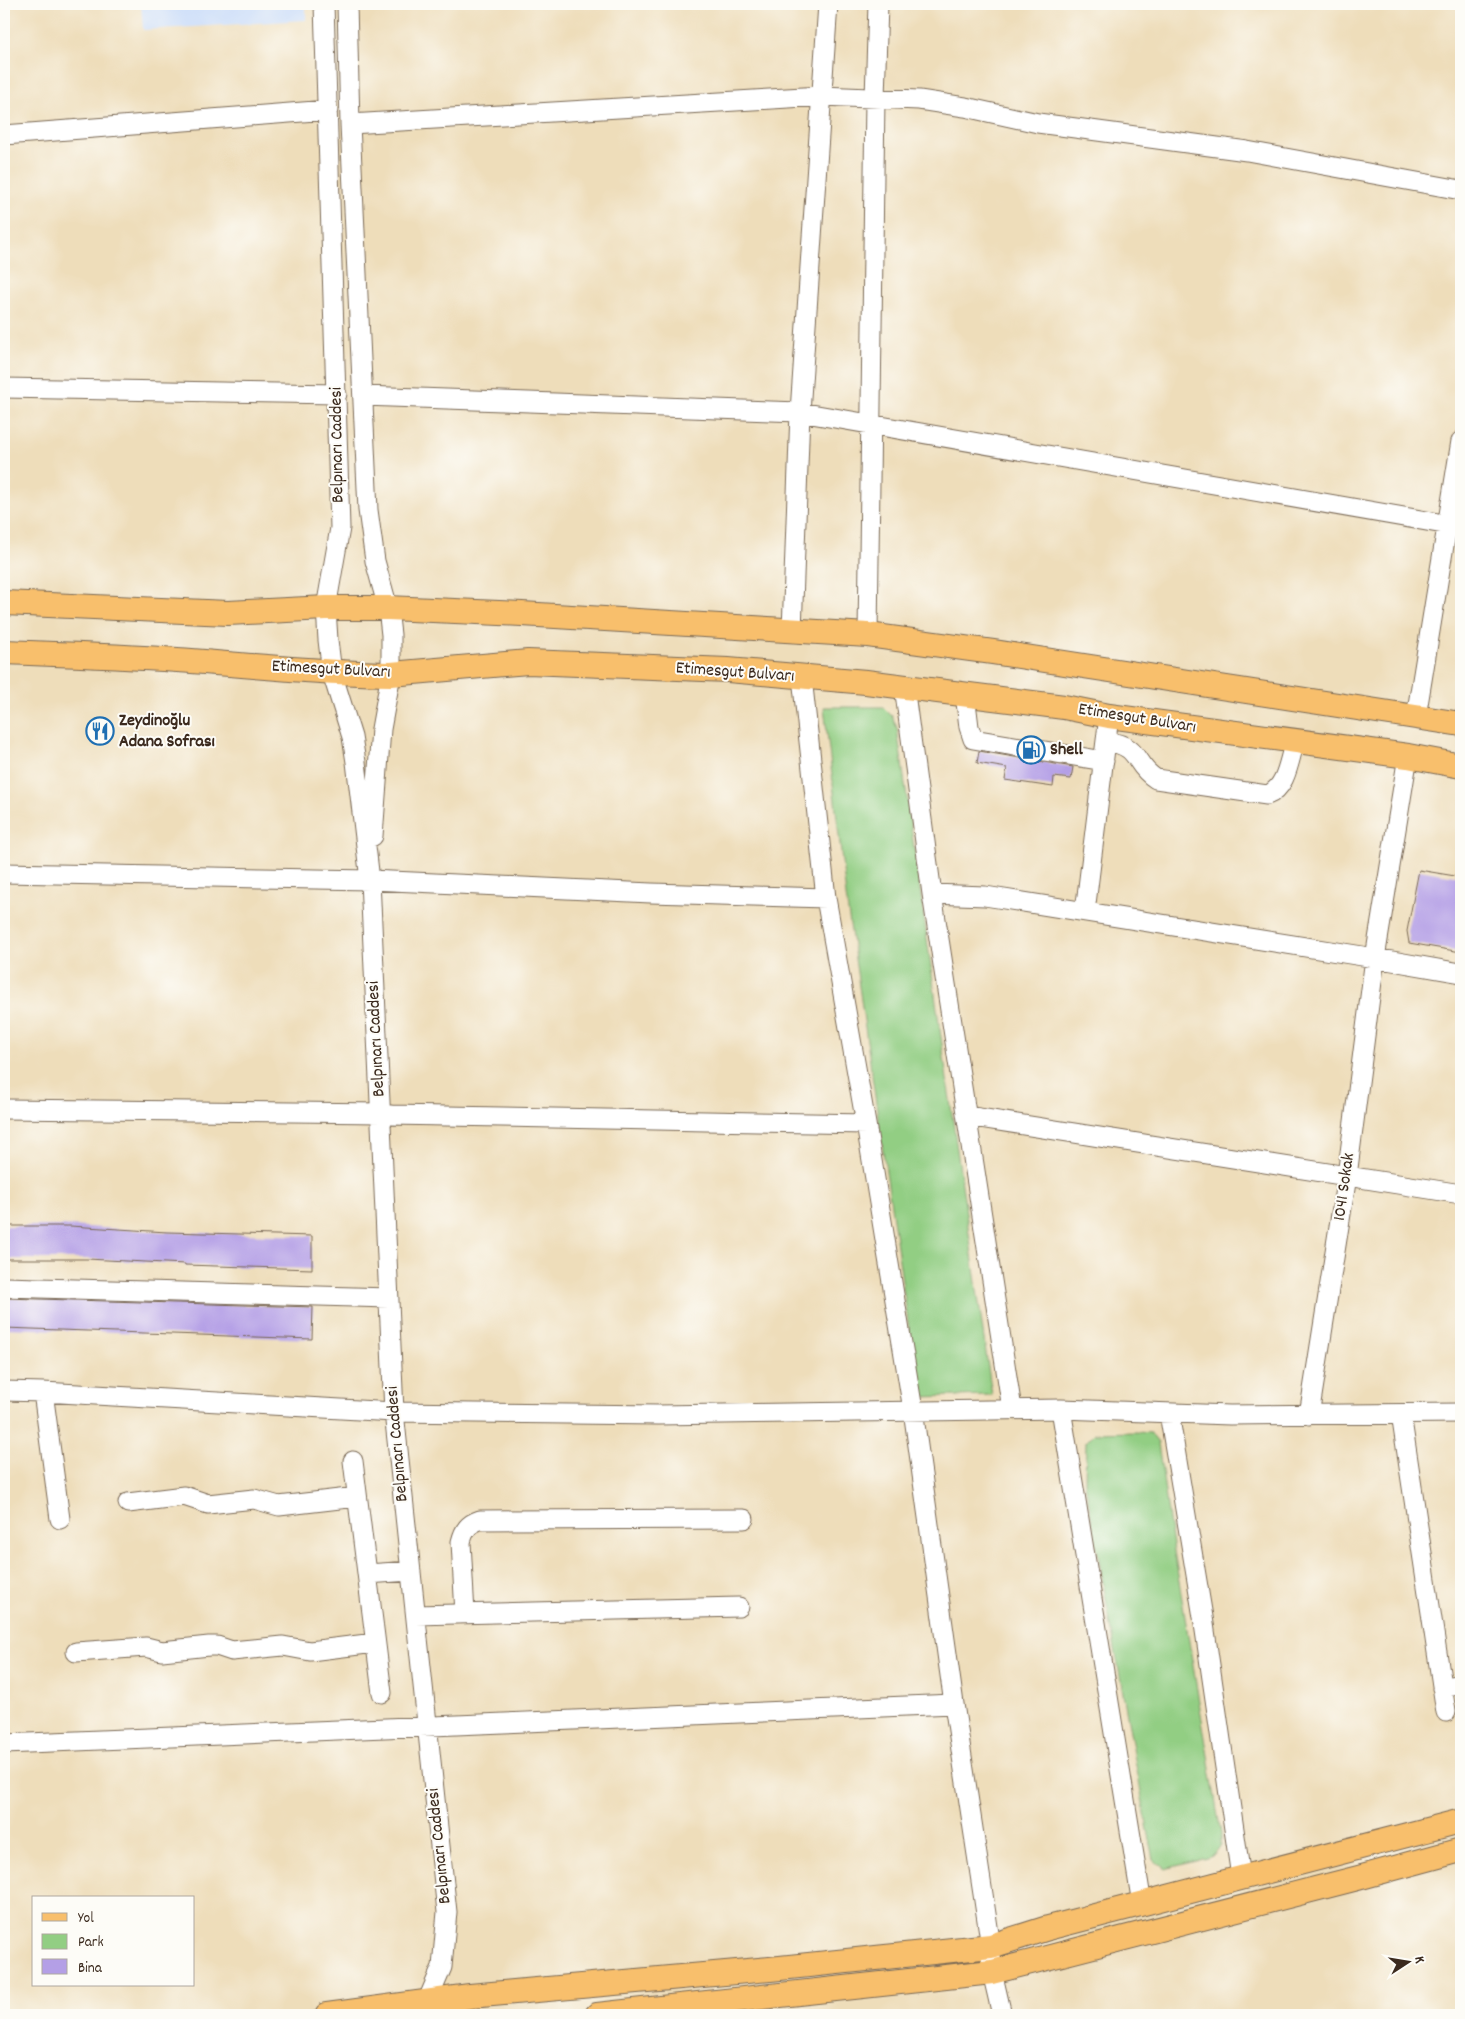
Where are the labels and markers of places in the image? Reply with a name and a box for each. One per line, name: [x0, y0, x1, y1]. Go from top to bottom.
place label: Zeydinoğlu Adana Sofrası: [119, 709, 215, 755]
restaurant icon: Zeydinoğlu Adana Sofrası: [85, 716, 115, 746]
fuel station icon: Shell: [1016, 735, 1046, 765]
place label: Shell: [1050, 738, 1083, 763]

